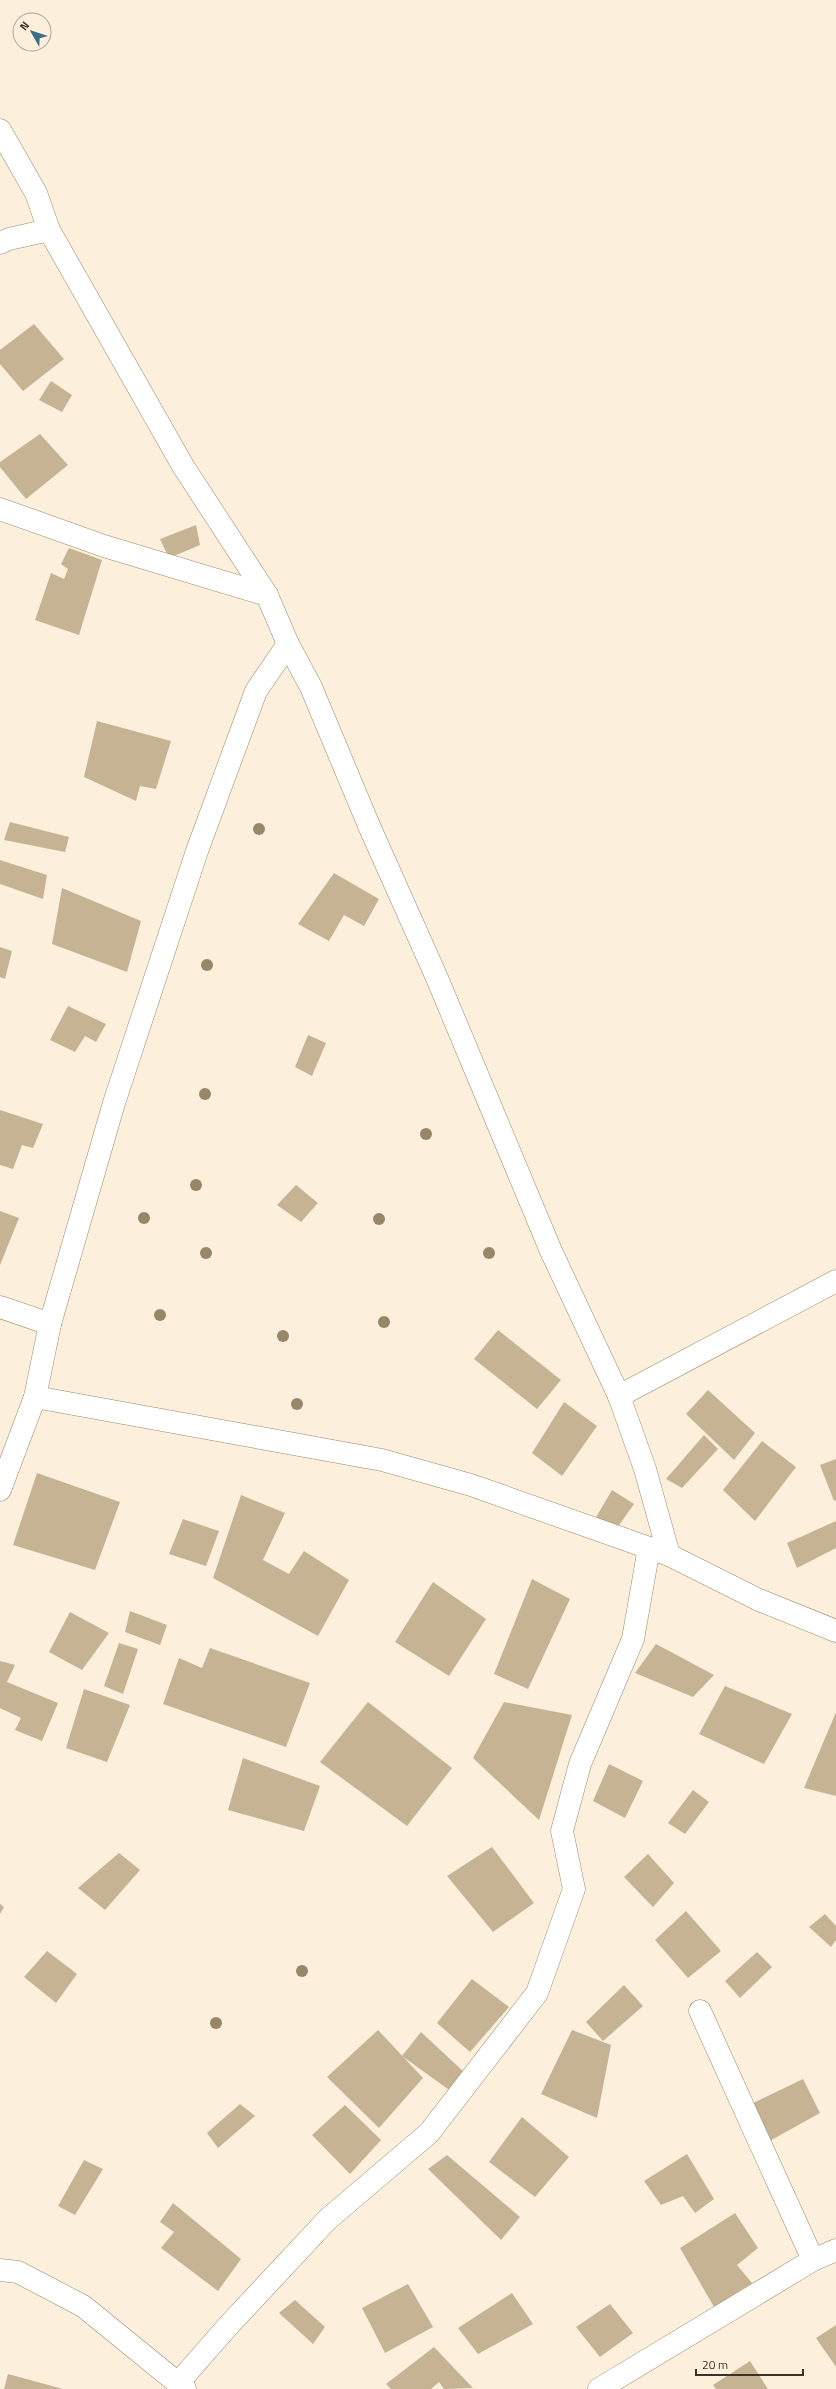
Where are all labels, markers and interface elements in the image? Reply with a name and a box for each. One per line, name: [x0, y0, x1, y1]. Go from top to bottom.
north arrow: [12, 12, 52, 52]
text: N: [16, 18, 33, 34]
scale bar: [696, 2351, 803, 2377]
text: 20 m: [702, 2355, 728, 2374]

